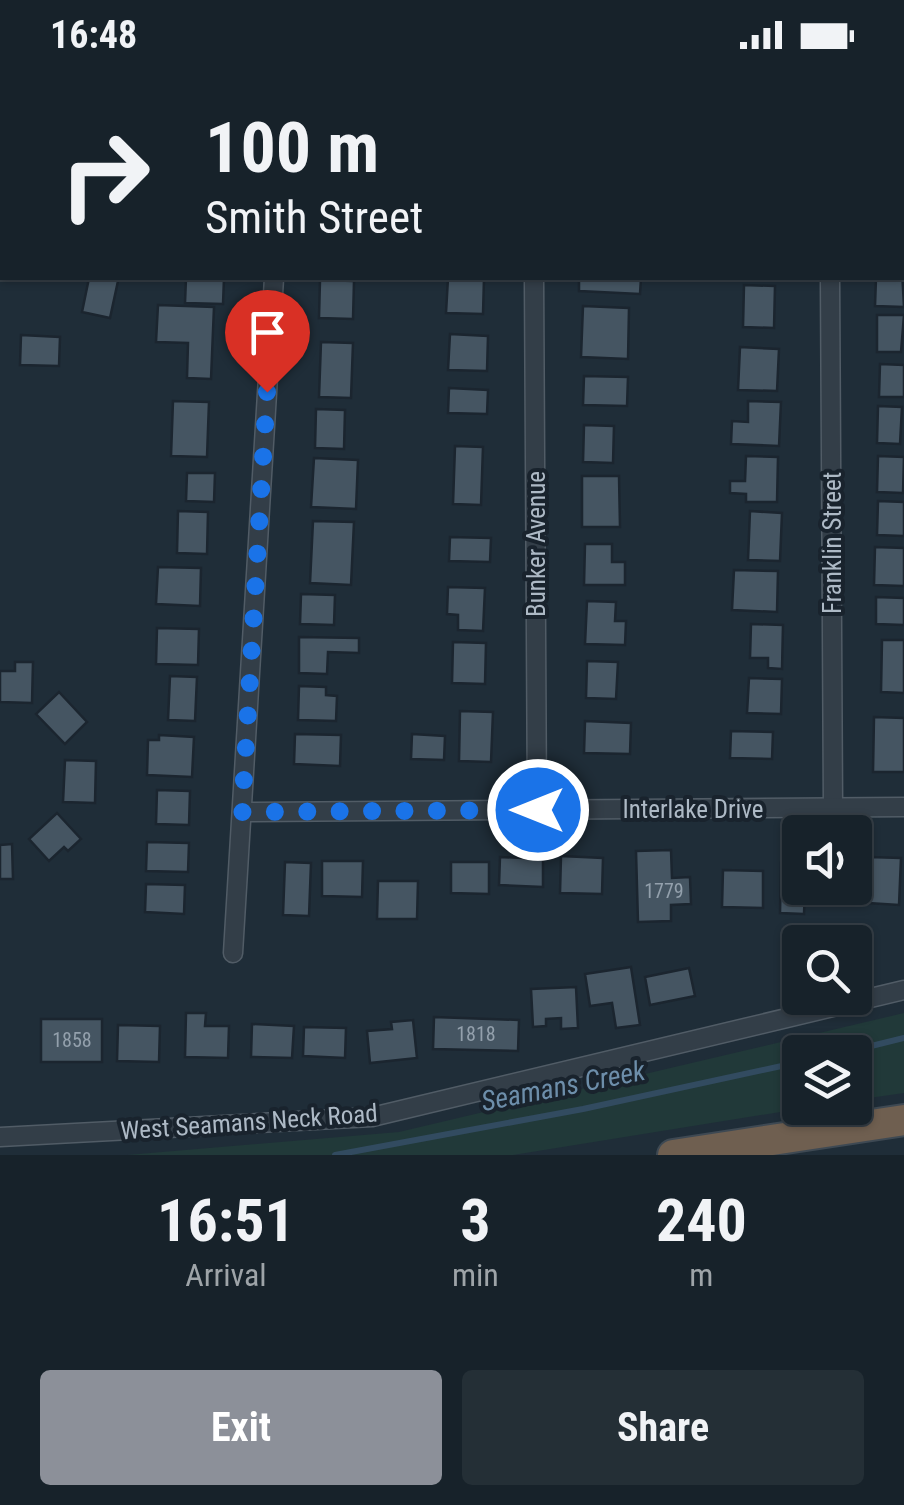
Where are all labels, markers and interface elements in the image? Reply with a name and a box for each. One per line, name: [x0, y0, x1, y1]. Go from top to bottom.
text: 16:48: [50, 13, 137, 57]
text: 100 m: [205, 107, 379, 189]
icon: right: [40, 110, 170, 240]
text: Smith Street: [205, 191, 423, 244]
pin: [225, 290, 310, 393]
icon: arrive: [240, 305, 295, 360]
street label: Bunker Avenue: [522, 471, 551, 617]
street label: Franklin Street: [818, 472, 847, 614]
position arrow: [486, 758, 590, 862]
street label: Interlake Drive: [622, 795, 764, 824]
map controls: [782, 815, 872, 1125]
button: sound: [782, 815, 872, 905]
house number: 1779: [644, 879, 684, 903]
button: search: [782, 925, 872, 1015]
house number: 1818: [456, 1022, 496, 1046]
house number: 1858: [52, 1028, 92, 1052]
button: layers: [782, 1035, 872, 1125]
water label: Seamans Creek: [478, 1054, 649, 1118]
street label: West Seamans Neck Road: [120, 1099, 378, 1145]
text: 16:51: [157, 1185, 295, 1256]
text: 3: [460, 1185, 491, 1256]
text: 240: [656, 1185, 747, 1256]
text: Arrival: [185, 1256, 267, 1294]
text: min: [452, 1256, 499, 1294]
text: m: [689, 1256, 713, 1294]
button: Exit: [40, 1370, 442, 1485]
button: Share: [462, 1370, 864, 1485]

